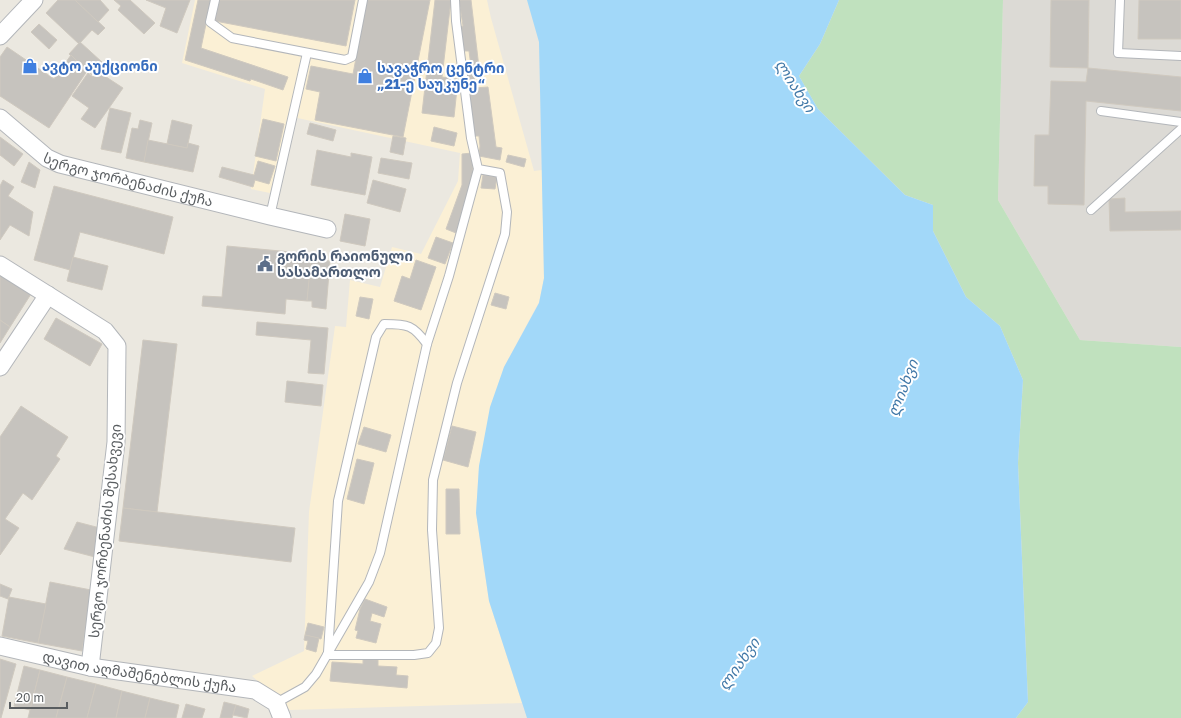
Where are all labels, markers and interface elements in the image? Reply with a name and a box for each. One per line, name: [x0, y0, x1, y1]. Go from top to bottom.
water label: ლიახვი: [771, 56, 820, 117]
shop icon: ავტო აუქციონი: [21, 57, 39, 75]
place label: ავტო აუქციონი: [42, 57, 158, 75]
place label: სავაჭრო ცენტრი „21-ე საუკუნე“: [377, 59, 504, 93]
shop icon: სავაჭრო ცენტრი „21-ე საუკუნე“: [356, 67, 374, 85]
street label: სერგო ჯორბენაძის ქუჩა: [41, 149, 215, 210]
place label: გორის რაიონული სასამართლო: [277, 247, 413, 281]
public building icon: გორის რაიონული სასამართლო: [256, 255, 274, 273]
water label: ლიახვი: [883, 355, 923, 419]
street label: სერგო ჯორბენაძის შესახვევი: [85, 423, 125, 639]
water label: ლიახვი: [714, 633, 764, 693]
street label: დავით აღმაშენებლის ქუჩა: [41, 647, 237, 695]
scale bar: [10, 684, 67, 710]
text: 20 m: [16, 690, 44, 705]

